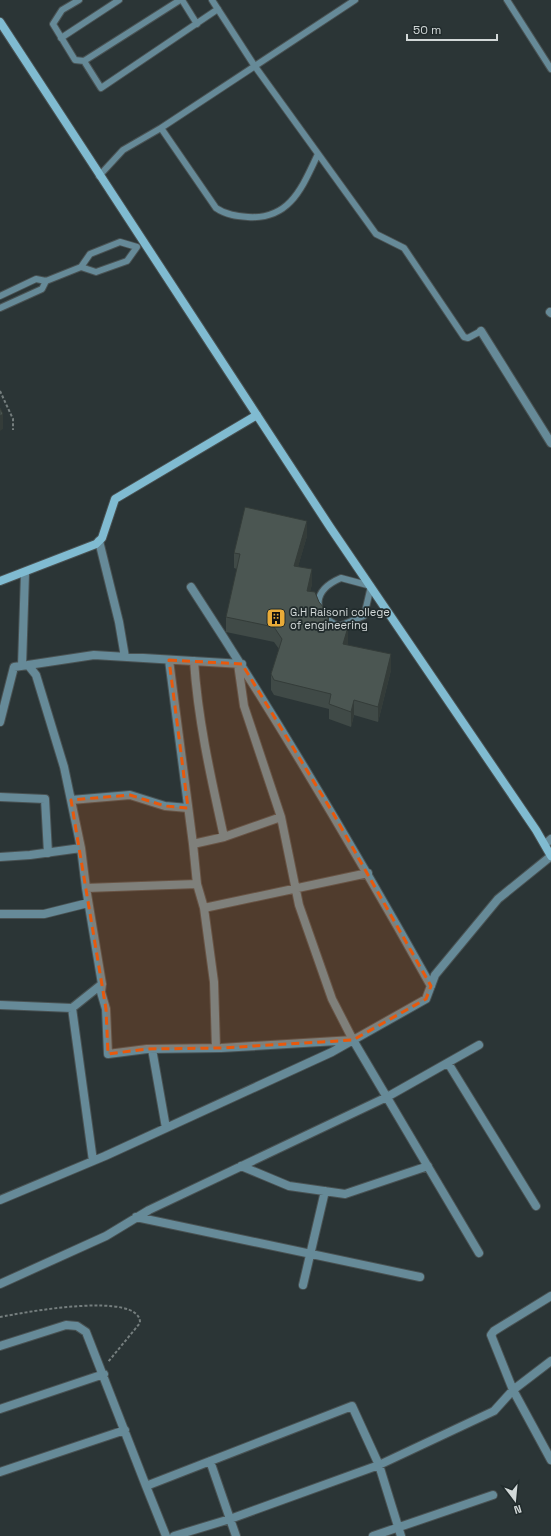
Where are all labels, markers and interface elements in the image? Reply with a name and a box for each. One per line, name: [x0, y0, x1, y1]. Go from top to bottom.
scale bar: [407, 16, 497, 42]
text: 50 m: [413, 22, 441, 38]
place label: G.H Raisoni college of engineering: [290, 605, 390, 632]
building icon: G.H Raisoni college of engineering: [265, 607, 287, 629]
north arrow: [495, 1480, 535, 1520]
text: N: [512, 1502, 523, 1517]

